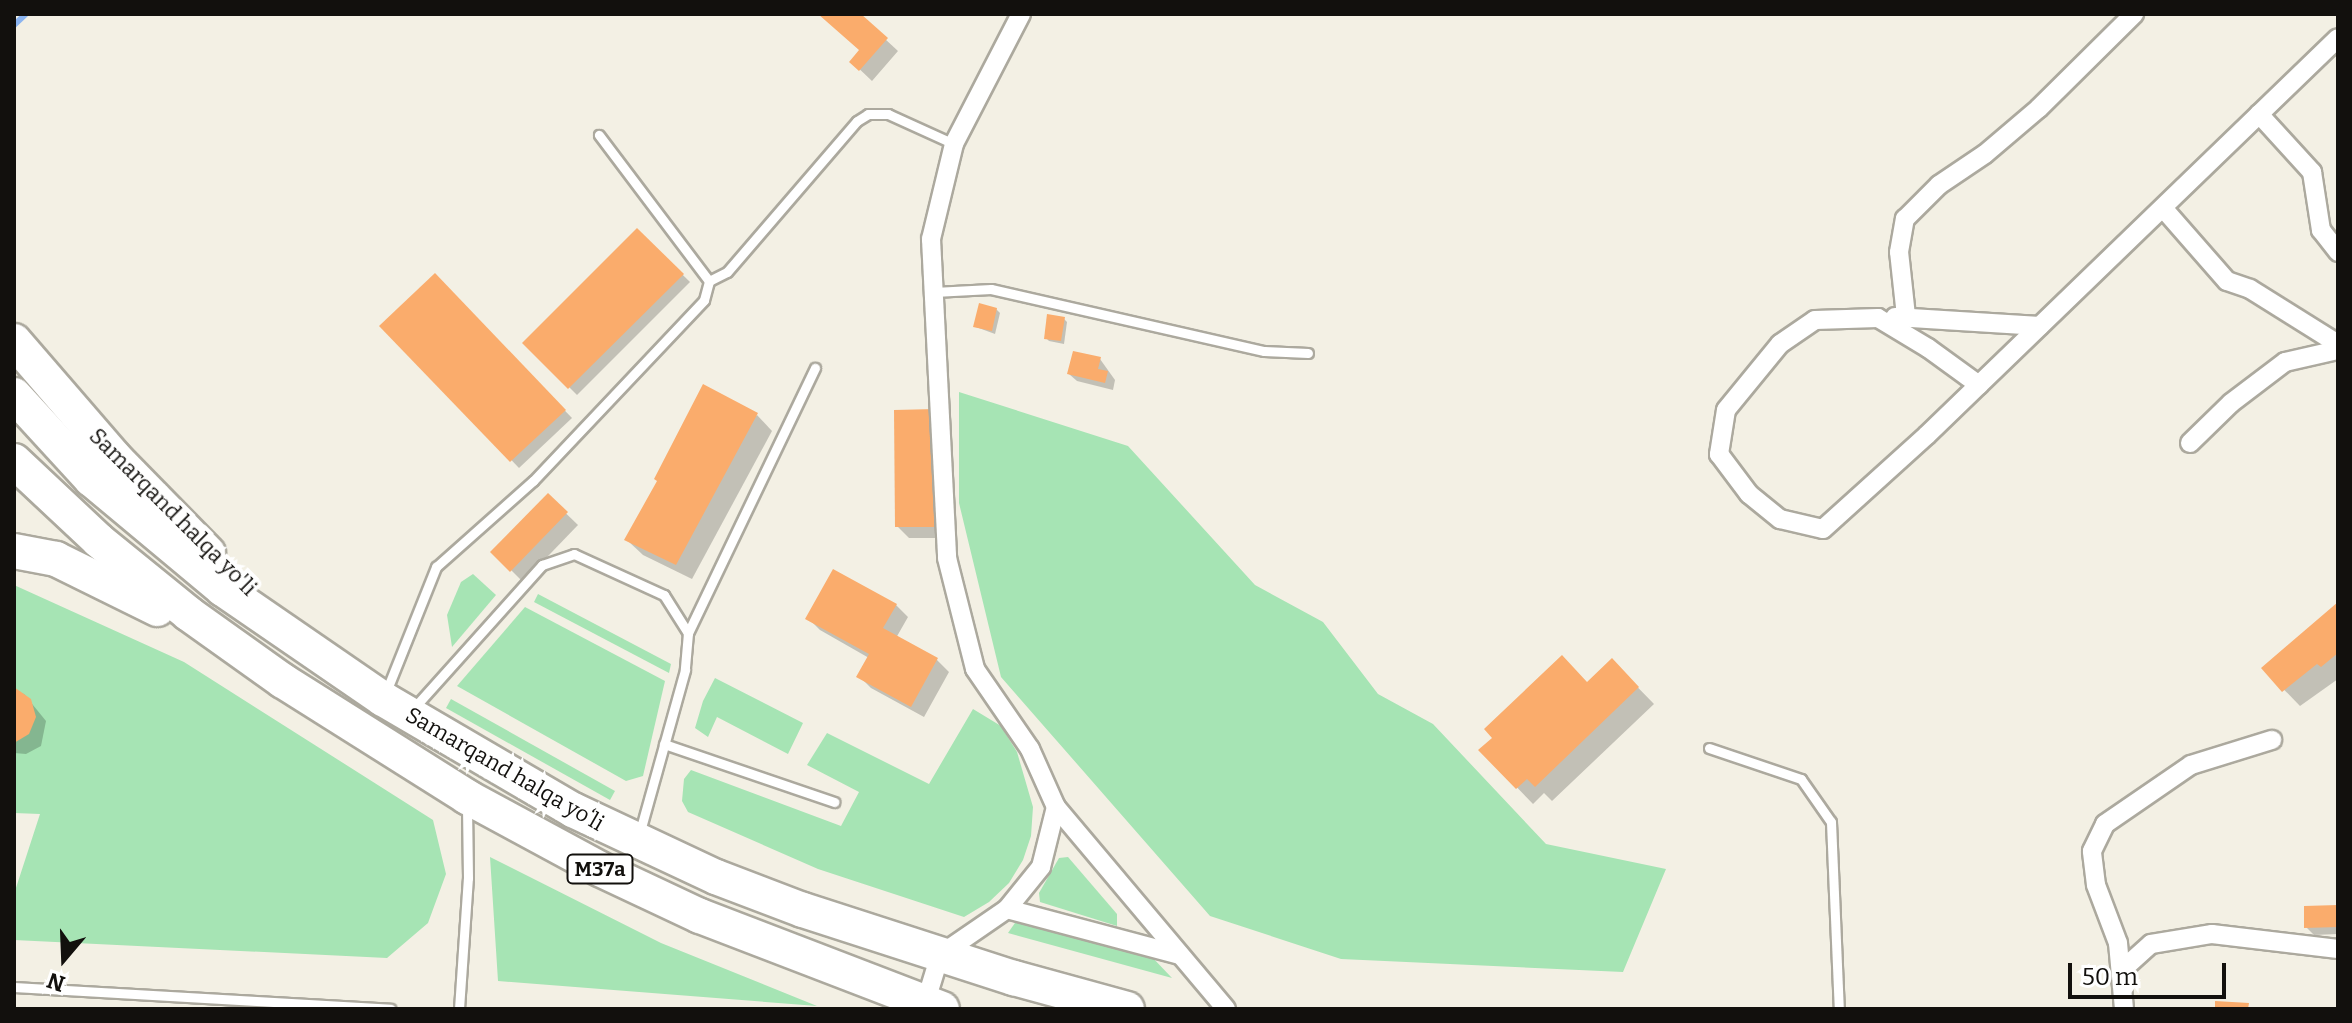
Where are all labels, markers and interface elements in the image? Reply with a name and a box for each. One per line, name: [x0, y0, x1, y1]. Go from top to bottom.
street label: Samarqand halqa yo'li: [84, 423, 262, 601]
street label: Samarqand halqa yoʻli: [401, 701, 609, 837]
road number: M37a: [566, 853, 634, 885]
north arrow: [24, 919, 104, 999]
scale bar: [2072, 947, 2230, 997]
text: 50 m: [2082, 963, 2138, 991]
text: N: [44, 967, 68, 998]

